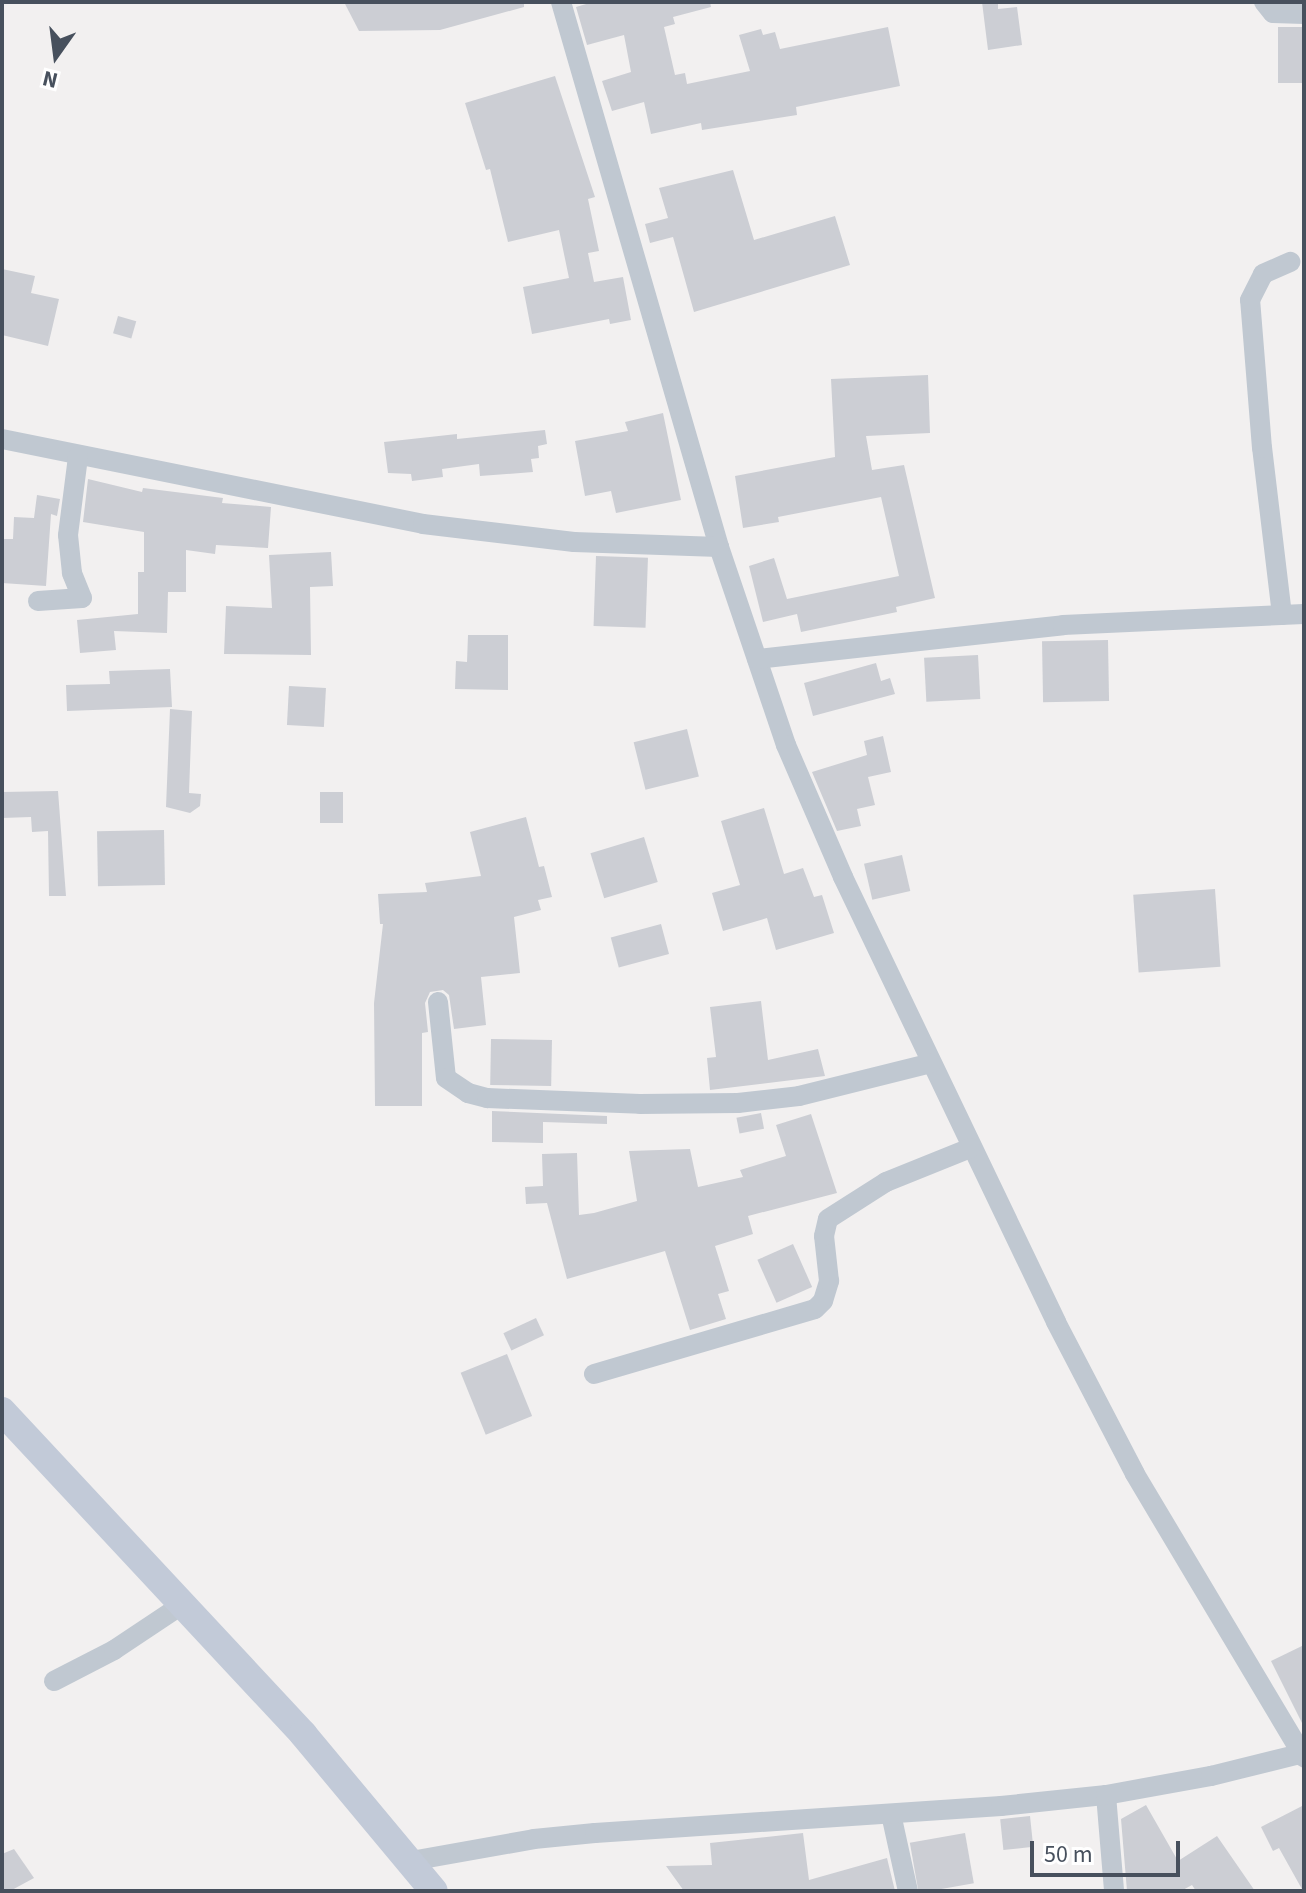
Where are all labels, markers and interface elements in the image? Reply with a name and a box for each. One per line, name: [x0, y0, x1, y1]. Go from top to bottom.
north arrow: [16, 16, 96, 96]
text: N: [39, 62, 61, 97]
scale bar: [1034, 1825, 1184, 1875]
text: 50 m: [1044, 1837, 1093, 1872]

